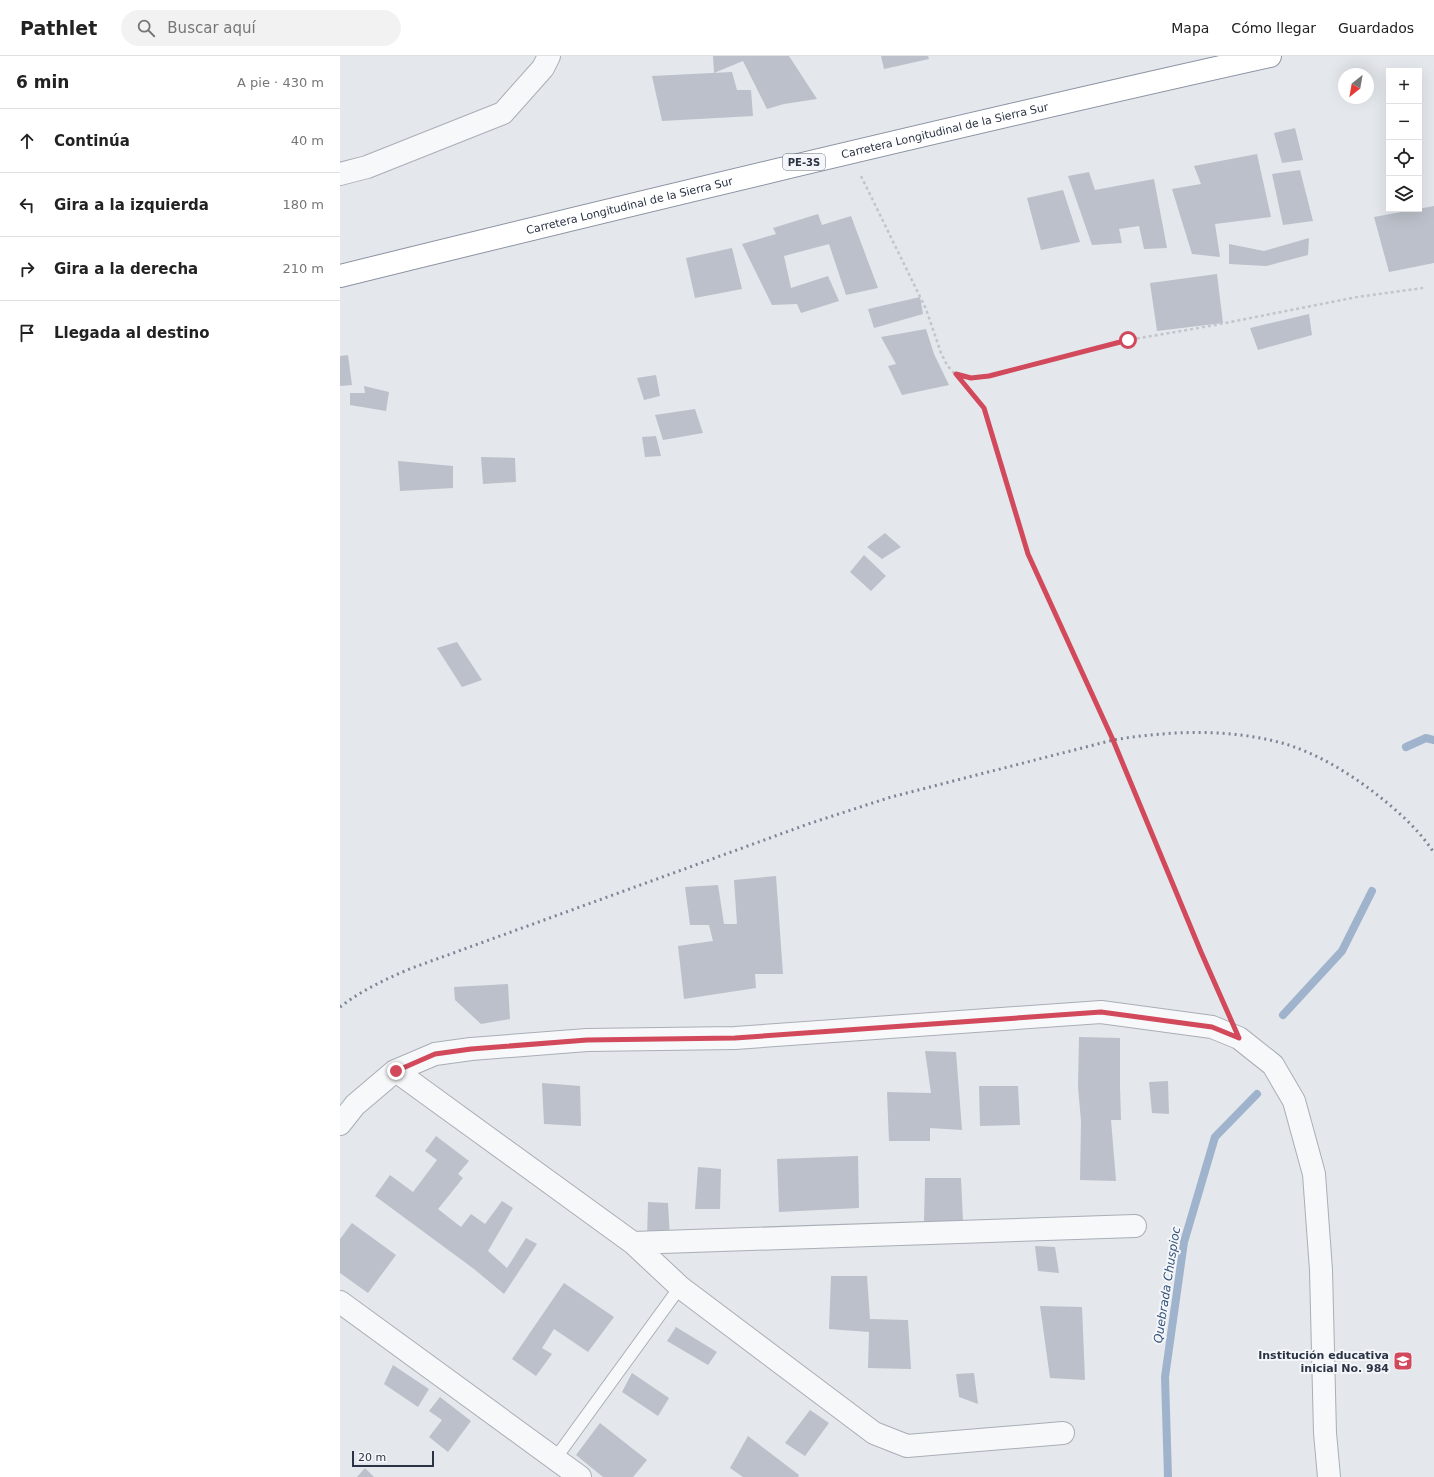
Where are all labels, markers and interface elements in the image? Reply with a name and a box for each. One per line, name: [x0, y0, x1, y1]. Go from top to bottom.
search box: [121, 10, 401, 46]
text: Pathlet: [20, 17, 97, 39]
icon: search: [135, 17, 157, 39]
text: Buscar aquí: [167, 19, 256, 37]
text: Mapa: [1171, 20, 1209, 36]
text: Cómo llegar: [1231, 20, 1316, 36]
text: Guardados: [1338, 20, 1414, 36]
north arrow: [1338, 68, 1374, 104]
map controls: [1386, 68, 1422, 212]
button: +: [1386, 68, 1422, 104]
text: 6 min: [16, 72, 69, 92]
text: A pie · 430 m: [237, 75, 324, 90]
street label: Carretera Longitudinal de la Sierra Sur: [840, 100, 1050, 161]
button: −: [1386, 104, 1422, 140]
icon: ahead: [16, 130, 38, 152]
text: Continúa: [54, 132, 130, 150]
text: 40 m: [291, 133, 324, 148]
button: locate: [1386, 140, 1422, 176]
road number: PE-3S: [783, 154, 825, 170]
street label: Carretera Longitudinal de la Sierra Sur: [525, 174, 735, 237]
button: layers: [1386, 176, 1422, 212]
icon: left: [16, 194, 38, 216]
text: Gira a la izquierda: [54, 196, 209, 214]
text: 180 m: [282, 197, 324, 212]
icon: right: [16, 258, 38, 280]
text: Gira a la derecha: [54, 260, 198, 278]
text: 210 m: [282, 261, 324, 276]
icon: arrive: [16, 322, 38, 344]
text: Llegada al destino: [54, 324, 209, 342]
route start: [1119, 331, 1137, 349]
route end: [387, 1062, 405, 1080]
water label: Quebrada Chuspioc: [1151, 1225, 1183, 1344]
place label: Institución educativa inicial No. 984: [1258, 1349, 1389, 1375]
school or university icon: Institución educativa inicial No. 984: [1392, 1350, 1414, 1372]
scale bar: [352, 1449, 434, 1468]
text: 20 m: [358, 1451, 386, 1464]

